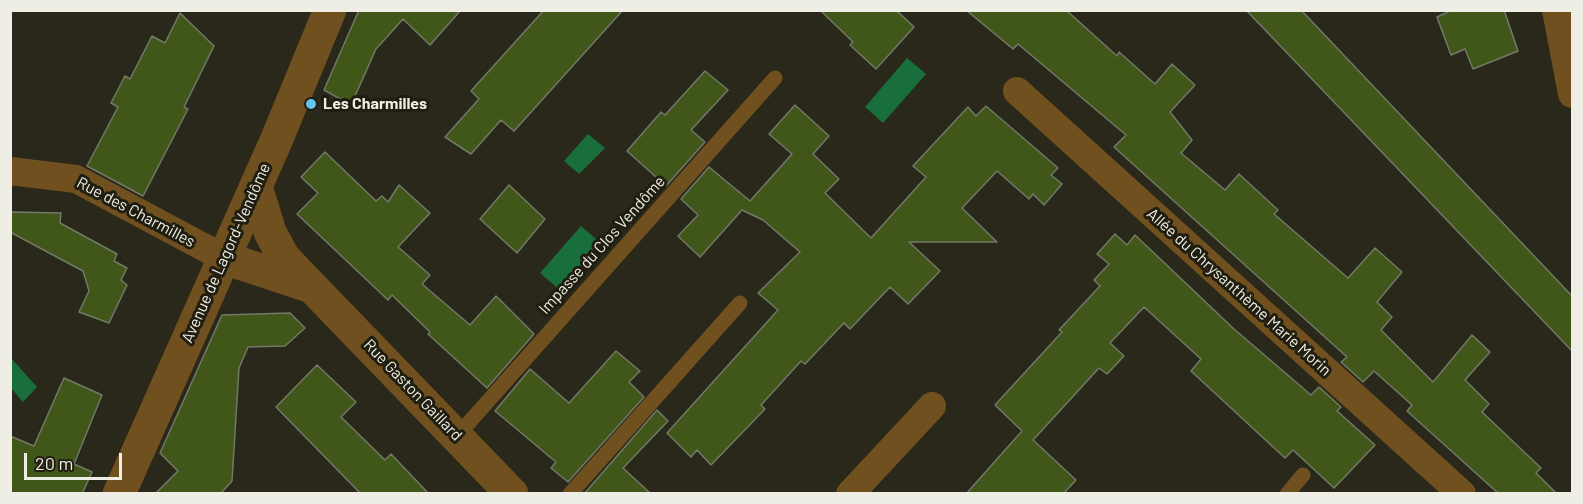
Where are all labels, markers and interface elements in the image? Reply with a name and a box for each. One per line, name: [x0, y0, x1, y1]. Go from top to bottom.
place label: Les Charmilles: [323, 94, 427, 114]
marker: Les Charmilles: [304, 97, 318, 111]
street label: Avenue de Lagord-Vendôme: [178, 160, 274, 346]
street label: Impasse du Clos Vendôme: [535, 172, 669, 318]
street label: Rue des Charmilles: [74, 173, 198, 251]
street label: Allée du Chrysanthème Marie Morin: [1143, 204, 1335, 380]
street label: Rue Gaston Gaillard: [360, 335, 466, 445]
scale bar: [27, 441, 124, 479]
text: 20 m: [35, 452, 73, 474]

